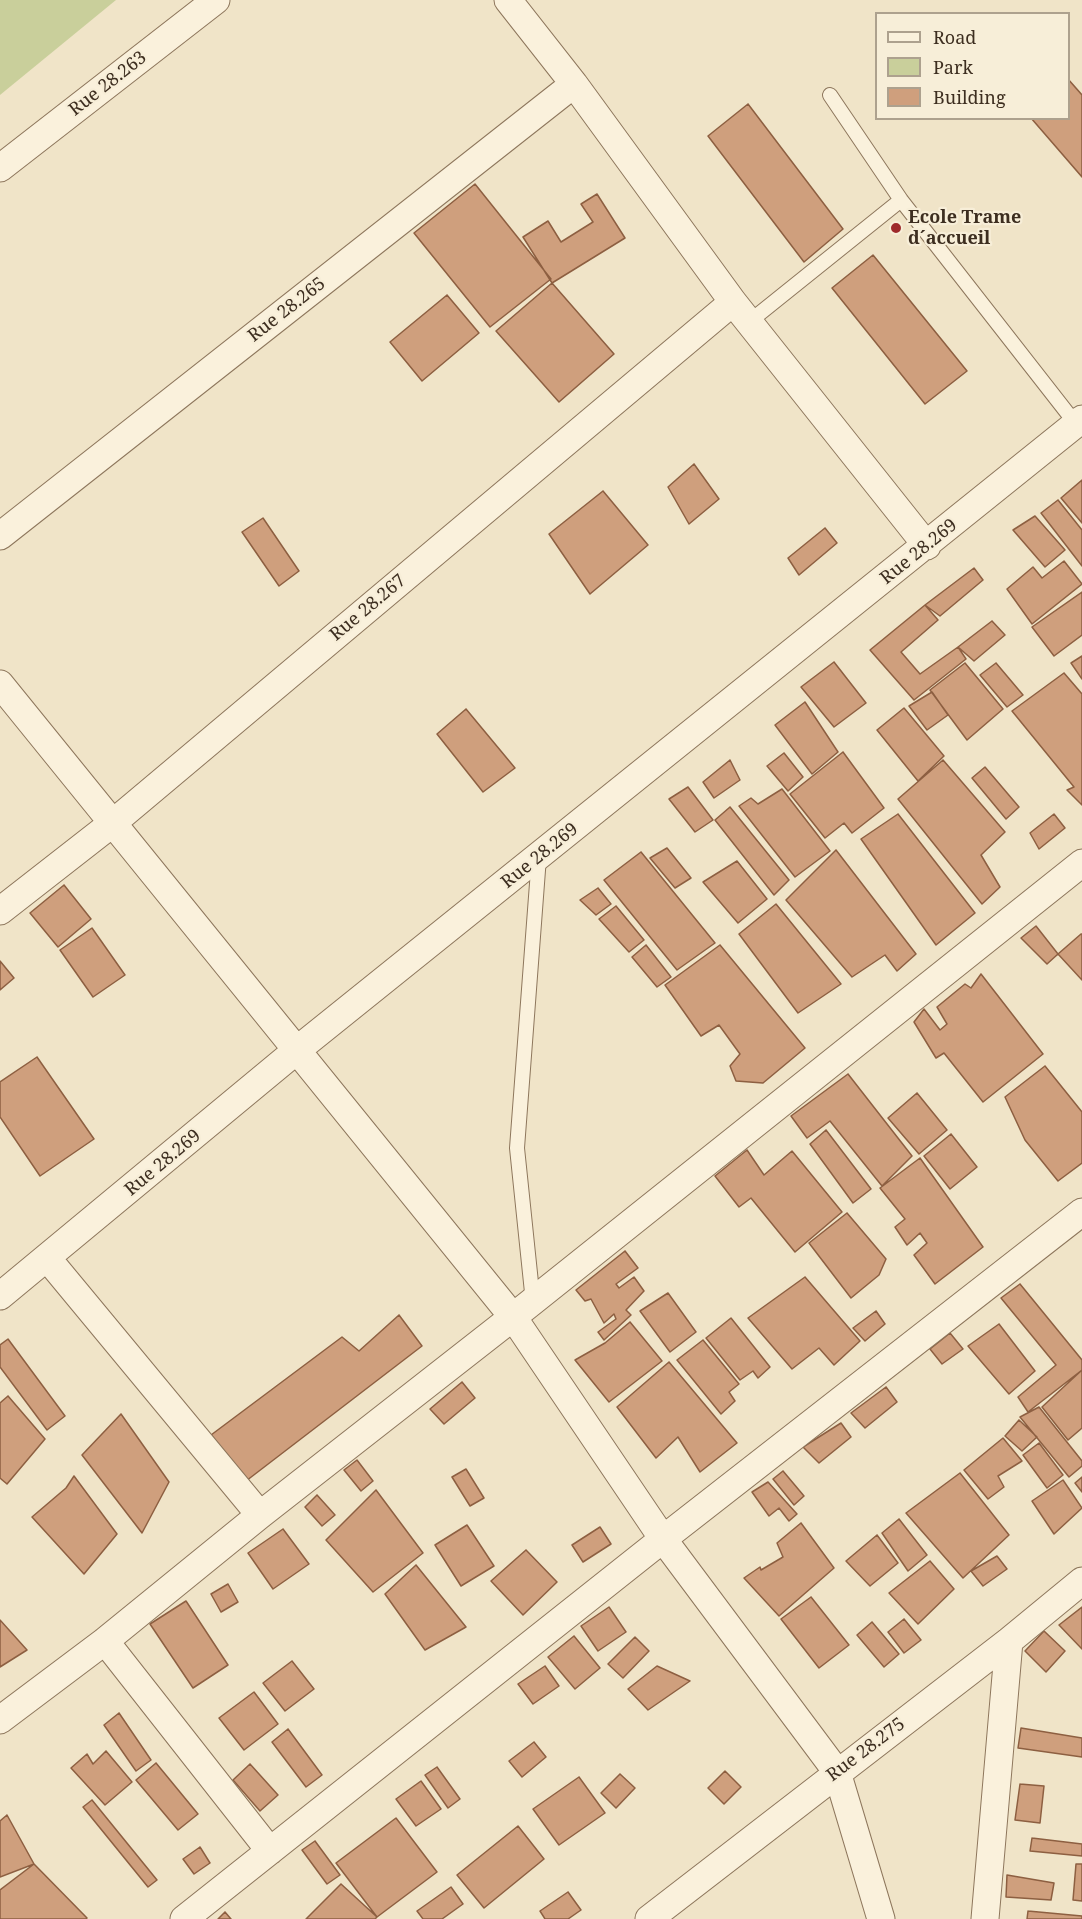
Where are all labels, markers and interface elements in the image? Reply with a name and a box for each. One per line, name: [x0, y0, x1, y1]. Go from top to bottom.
legend: [875, 12, 1070, 120]
text: Road: [933, 25, 976, 49]
street label: Rue 28.263: [65, 47, 151, 121]
text: Park: [933, 55, 973, 79]
text: Building: [933, 85, 1006, 109]
place label: Ecole Trame d´accueil: [908, 207, 1021, 250]
marker: Ecole Trame d´accueil: [889, 221, 903, 235]
street label: Rue 28.265: [244, 273, 330, 347]
street label: Rue 28.269: [876, 515, 962, 589]
street label: Rue 28.267: [326, 570, 410, 646]
street label: Rue 28.269: [497, 819, 583, 893]
street label: Rue 28.269: [121, 1125, 205, 1201]
street label: Rue 28.275: [823, 1714, 909, 1786]

